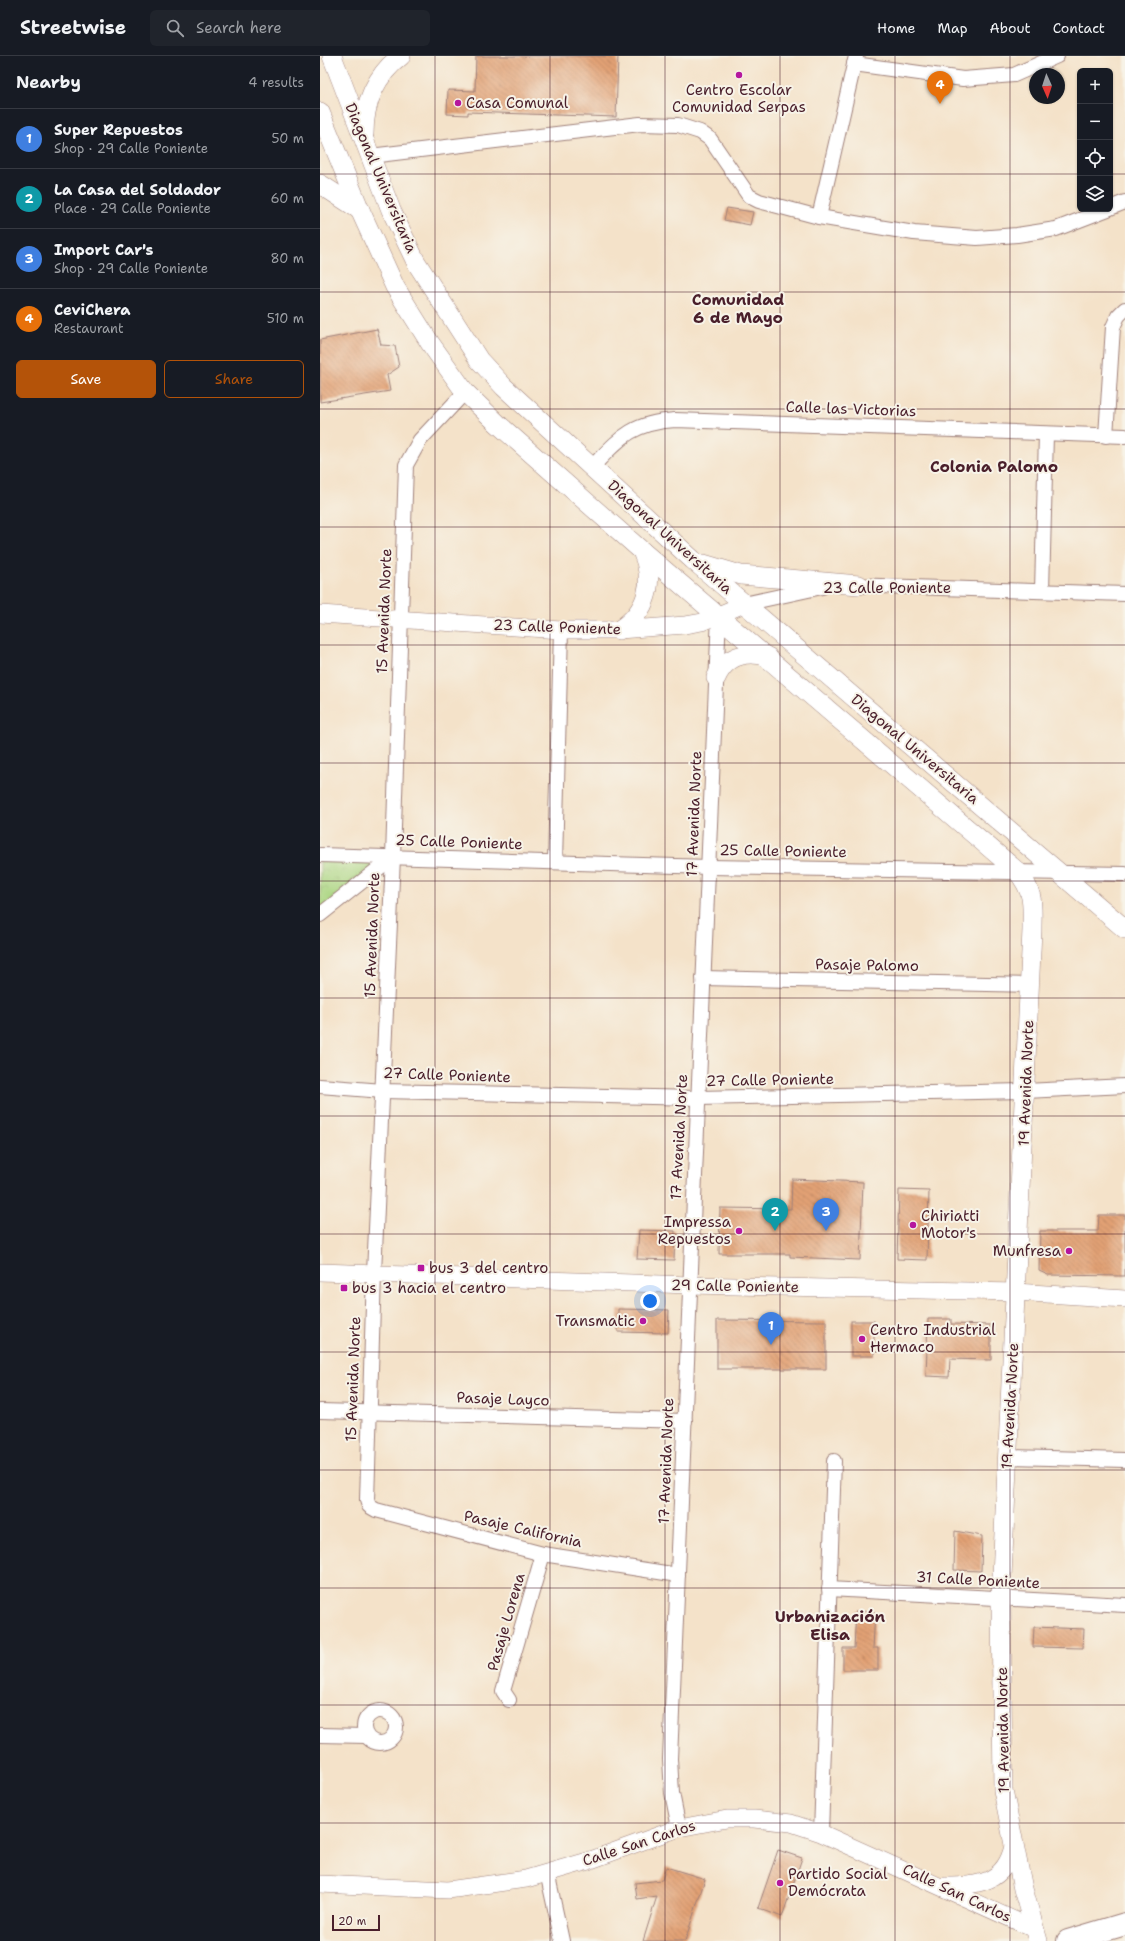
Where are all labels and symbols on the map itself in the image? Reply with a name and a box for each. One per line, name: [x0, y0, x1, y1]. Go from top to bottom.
north arrow: [1029, 68, 1065, 104]
marker: Centro Escolar Comunidad Serpas: [734, 70, 744, 80]
pin: 4: [927, 71, 953, 104]
place label: Centro Escolar Comunidad Serpas: [672, 80, 806, 117]
place label: Casa Comunal: [466, 93, 569, 113]
marker: Casa Comunal: [453, 98, 463, 108]
street label: Diagonal Universitaria: [340, 100, 422, 257]
district label: Comunidad 6 de Mayo: [692, 289, 784, 328]
street label: Calle las Victorias: [785, 397, 917, 421]
district label: Colonia Palomo: [930, 456, 1058, 477]
street label: Diagonal Universitaria: [603, 476, 737, 599]
street label: 15 Avenida Norte: [372, 548, 396, 674]
street label: 23 Calle Poniente: [823, 578, 951, 598]
street label: 23 Calle Poniente: [492, 615, 622, 639]
street label: Diagonal Universitaria: [847, 690, 984, 809]
street label: 17 Avenida Norte: [682, 751, 706, 877]
street label: 25 Calle Poniente: [395, 830, 523, 854]
street label: 25 Calle Poniente: [719, 840, 847, 862]
street label: 15 Avenida Norte: [360, 872, 384, 998]
street label: Pasaje Palomo: [815, 954, 919, 976]
street label: 19 Avenida Norte: [1014, 1019, 1038, 1147]
street label: 27 Calle Poniente: [383, 1063, 511, 1087]
street label: 27 Calle Poniente: [706, 1069, 834, 1091]
street label: 17 Avenida Norte: [666, 1073, 692, 1201]
pin: 2: [762, 1198, 788, 1231]
pin: 3: [813, 1198, 839, 1231]
place label: Chiriatti Motor's: [921, 1206, 980, 1243]
place label: Impressa Repuestos: [658, 1212, 732, 1249]
marker: Chiriatti Motor's: [908, 1220, 918, 1230]
marker: Impressa Repuestos: [734, 1226, 744, 1236]
place label: Munfresa: [993, 1241, 1062, 1261]
marker: Munfresa: [1064, 1246, 1074, 1256]
place label: bus 3 del centro: [429, 1258, 548, 1278]
marker: bus 3 del centro: [416, 1263, 426, 1273]
street label: 29 Calle Poniente: [671, 1275, 799, 1297]
place label: bus 3 hacia el centro: [352, 1278, 506, 1298]
marker: bus 3 hacia el centro: [339, 1283, 349, 1293]
your location: [640, 1291, 660, 1311]
place label: Transmatic: [556, 1311, 635, 1331]
pin: 1: [758, 1312, 784, 1345]
street label: 15 Avenida Norte: [341, 1316, 365, 1442]
marker: Transmatic: [638, 1316, 648, 1326]
place label: Centro Industrial Hermaco: [870, 1320, 996, 1357]
marker: Centro Industrial Hermaco: [857, 1334, 867, 1344]
street label: 19 Avenida Norte: [997, 1342, 1023, 1470]
street label: Pasaje Layco: [456, 1387, 550, 1411]
street label: 17 Avenida Norte: [654, 1398, 678, 1524]
street label: Pasaje California: [462, 1506, 585, 1552]
street label: 31 Calle Poniente: [915, 1567, 1041, 1593]
street label: Pasaje Lorena: [482, 1570, 530, 1673]
district label: Urbanización Elisa: [775, 1606, 886, 1645]
street label: 19 Avenida Norte: [992, 1667, 1014, 1793]
street label: Calle San Carlos: [580, 1815, 698, 1871]
street label: Calle San Carlos: [899, 1859, 1015, 1927]
place label: Partido Social Demócrata: [788, 1864, 888, 1901]
marker: Partido Social Demócrata: [775, 1878, 785, 1888]
scale bar: [332, 1913, 380, 1932]

